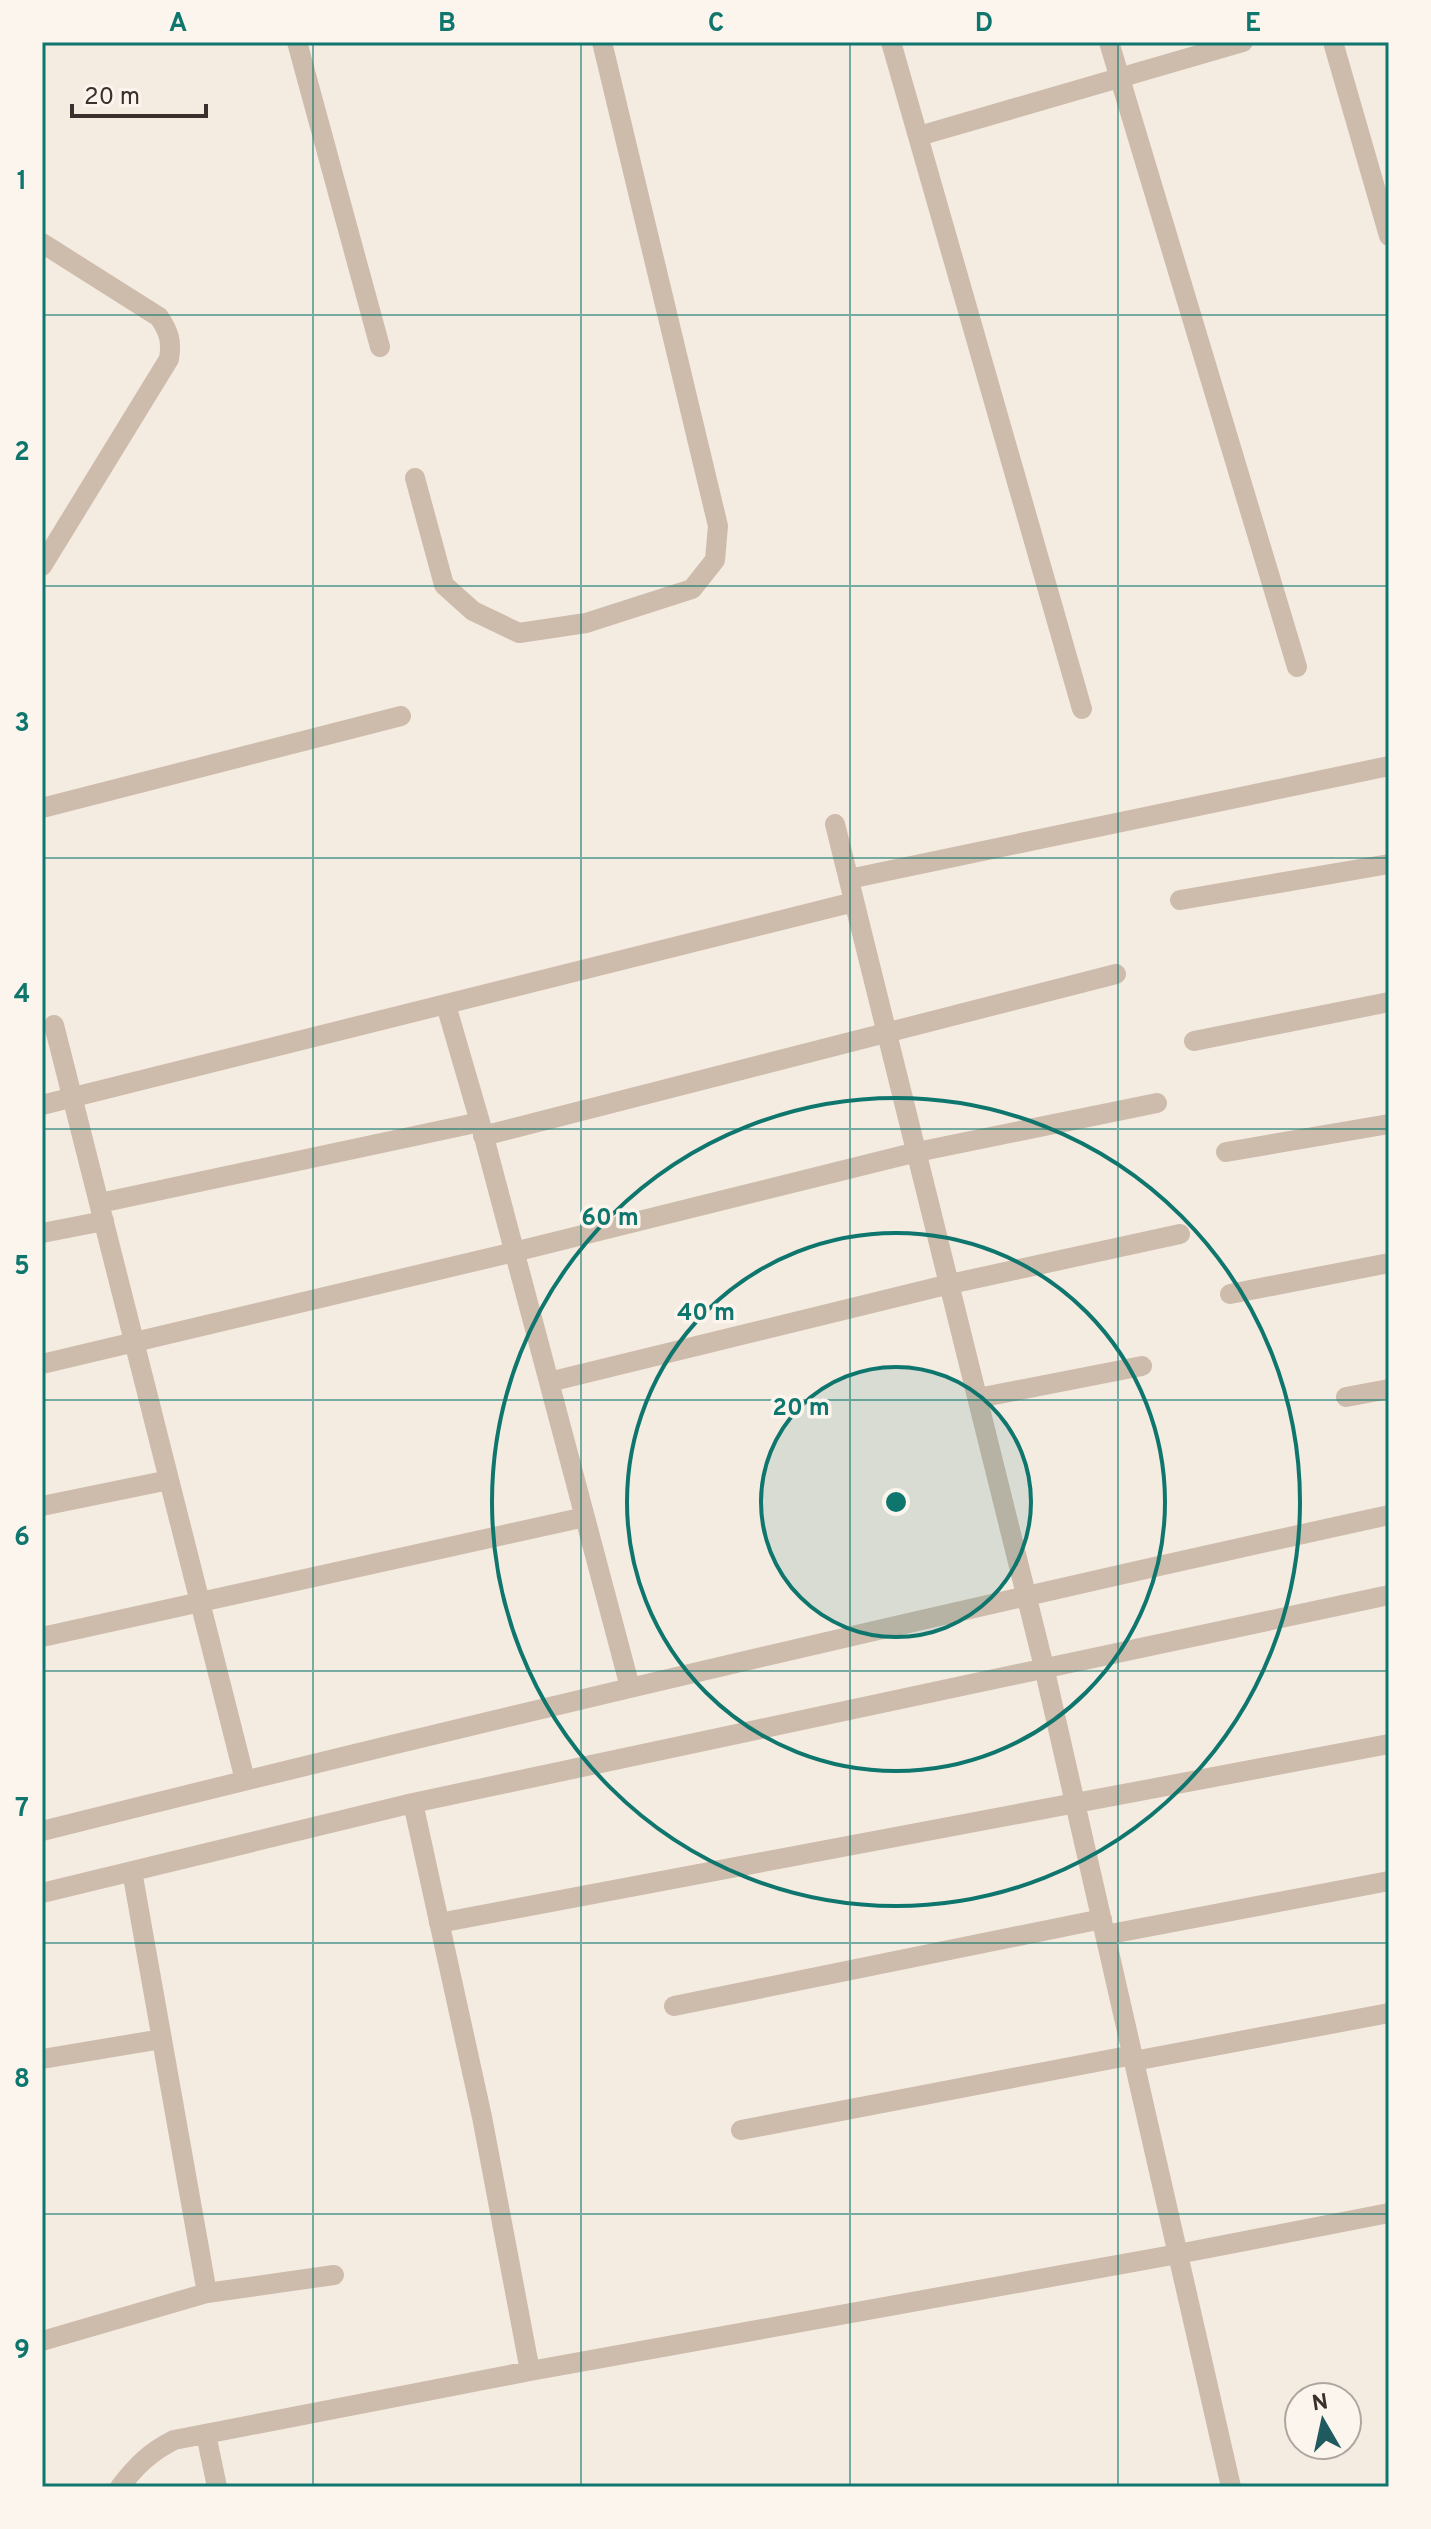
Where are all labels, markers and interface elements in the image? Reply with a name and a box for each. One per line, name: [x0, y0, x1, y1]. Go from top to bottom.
text: A: [169, 8, 187, 41]
text: B: [438, 8, 456, 41]
text: C: [708, 8, 724, 41]
text: D: [975, 8, 993, 41]
text: E: [1245, 8, 1261, 41]
scale bar: [72, 68, 206, 118]
text: 20 m: [84, 83, 140, 113]
text: 1: [17, 166, 27, 199]
text: 2: [14, 437, 30, 470]
text: 3: [14, 708, 30, 741]
text: 4: [14, 979, 30, 1012]
text: 60 m: [581, 1204, 639, 1234]
text: 5: [14, 1251, 30, 1284]
text: 40 m: [677, 1299, 735, 1329]
text: 20 m: [772, 1394, 830, 1424]
centre of rings: [882, 1488, 910, 1516]
text: 6: [14, 1522, 30, 1555]
text: 7: [15, 1793, 29, 1826]
text: 8: [14, 2064, 30, 2097]
text: 9: [14, 2335, 30, 2368]
north arrow: [1283, 2381, 1363, 2461]
text: N: [1310, 2389, 1330, 2418]

